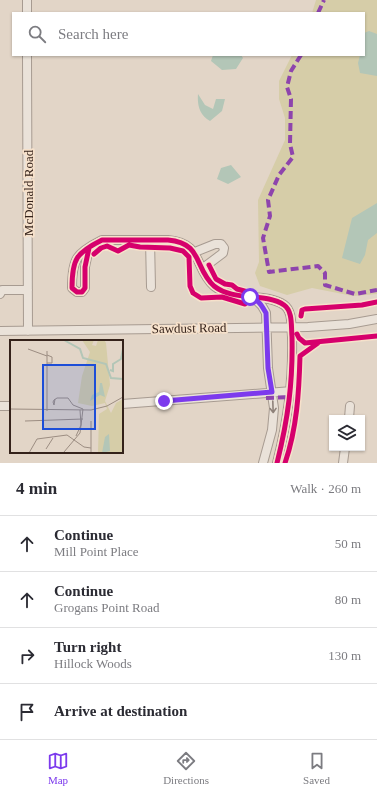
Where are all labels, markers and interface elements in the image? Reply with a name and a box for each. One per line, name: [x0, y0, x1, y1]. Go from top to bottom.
search box: [12, 12, 365, 56]
icon: search: [26, 23, 48, 45]
text: Search here: [58, 26, 128, 42]
street label: McDonald Road: [21, 149, 36, 236]
route start: [241, 288, 259, 306]
street label: Sawdust Road: [151, 320, 227, 336]
inset map: [10, 340, 123, 453]
route end: [155, 392, 173, 410]
one-way arrow: [269, 400, 277, 413]
map controls: [329, 415, 365, 451]
button: layers: [329, 415, 365, 451]
text: 4 min: [16, 479, 57, 498]
text: Walk · 260 m: [290, 481, 361, 496]
text: Continue: [54, 527, 113, 543]
icon: ahead: [16, 533, 38, 555]
text: 50 m: [335, 536, 361, 551]
text: Mill Point Place: [54, 544, 139, 559]
text: Continue: [54, 583, 113, 599]
icon: ahead: [16, 589, 38, 611]
text: 80 m: [335, 592, 361, 607]
text: Grogans Point Road: [54, 600, 159, 615]
text: Turn right: [54, 639, 121, 655]
icon: right: [16, 645, 38, 667]
text: 130 m: [328, 648, 361, 663]
text: Hillock Woods: [54, 656, 132, 671]
icon: arrive: [16, 701, 38, 723]
text: Arrive at destination: [54, 703, 187, 719]
tab: Map: [47, 750, 69, 786]
tab: Directions: [163, 750, 209, 786]
tab: Saved: [303, 750, 330, 786]

